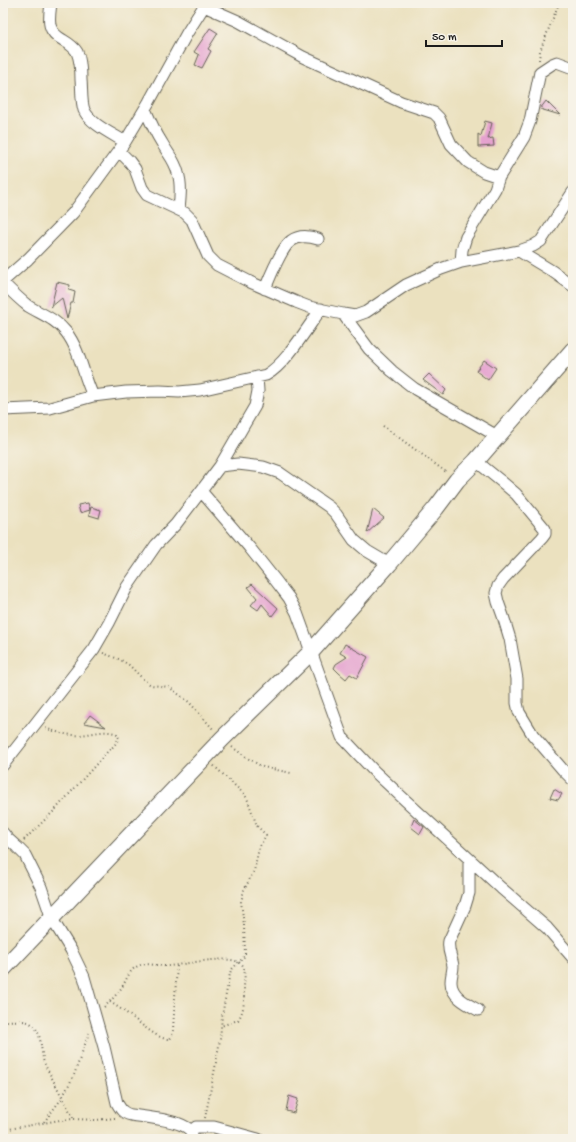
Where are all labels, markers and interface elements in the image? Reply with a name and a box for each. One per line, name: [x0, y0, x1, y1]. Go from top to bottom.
scale bar: [426, 22, 502, 48]
text: 50 m: [432, 31, 457, 45]

